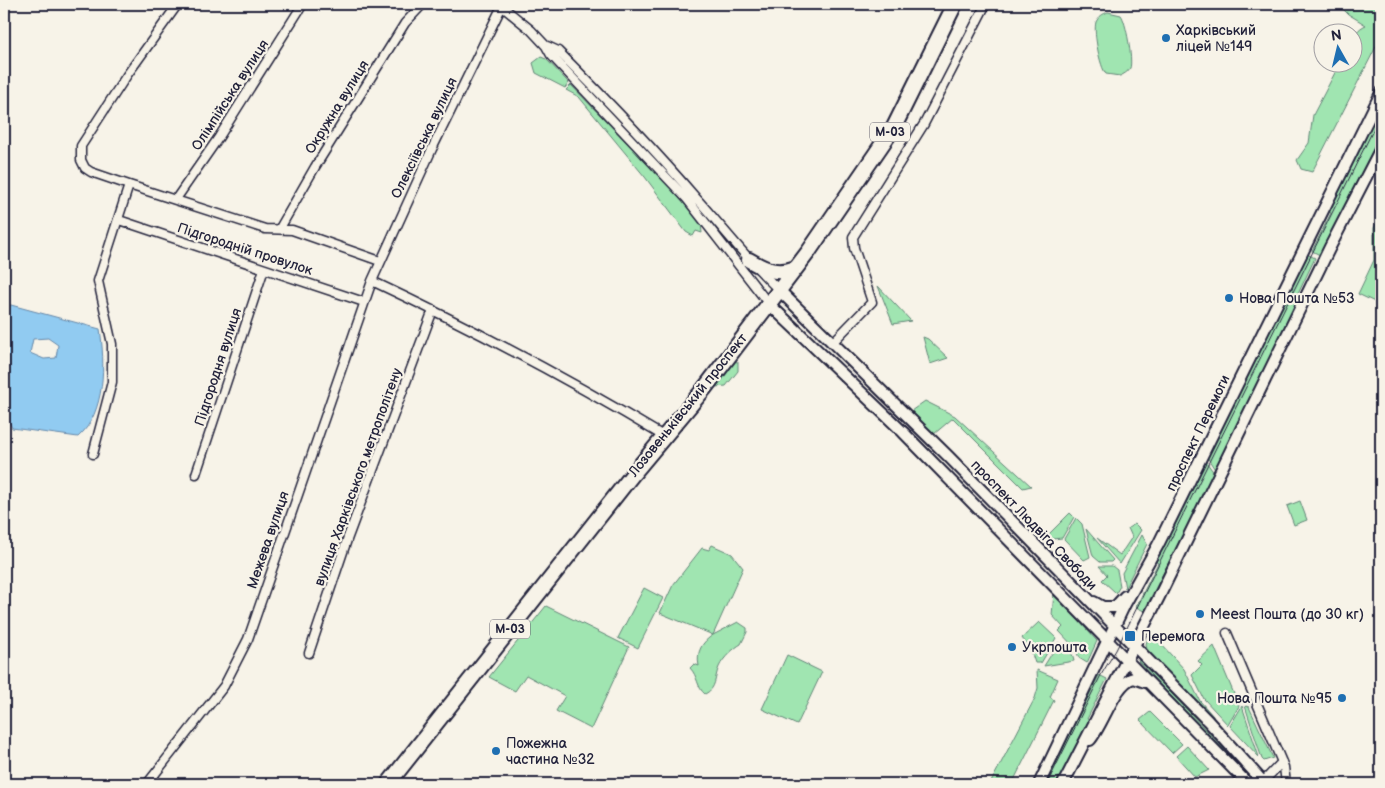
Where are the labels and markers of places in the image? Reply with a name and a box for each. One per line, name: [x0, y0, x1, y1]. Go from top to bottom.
place label: Харківський ліцей №149: [1176, 22, 1256, 55]
marker: Харківський ліцей №149: [1160, 32, 1172, 44]
place label: Нова Пошта №53: [1239, 290, 1355, 307]
marker: Нова Пошта №53: [1223, 292, 1235, 304]
place label: Meest Пошта (до 30 кг): [1210, 606, 1364, 623]
marker: Meest Пошта (до 30 кг): [1194, 608, 1206, 620]
place label: Перемога: [1141, 628, 1206, 645]
marker: Перемога: [1123, 629, 1137, 643]
place label: Укрпошта: [1022, 639, 1088, 656]
marker: Укрпошта: [1006, 641, 1018, 653]
place label: Нова Пошта №95: [1217, 690, 1332, 707]
marker: Нова Пошта №95: [1336, 692, 1348, 704]
place label: Пожежна частина №32: [506, 735, 595, 768]
marker: Пожежна частина №32: [490, 745, 502, 757]

